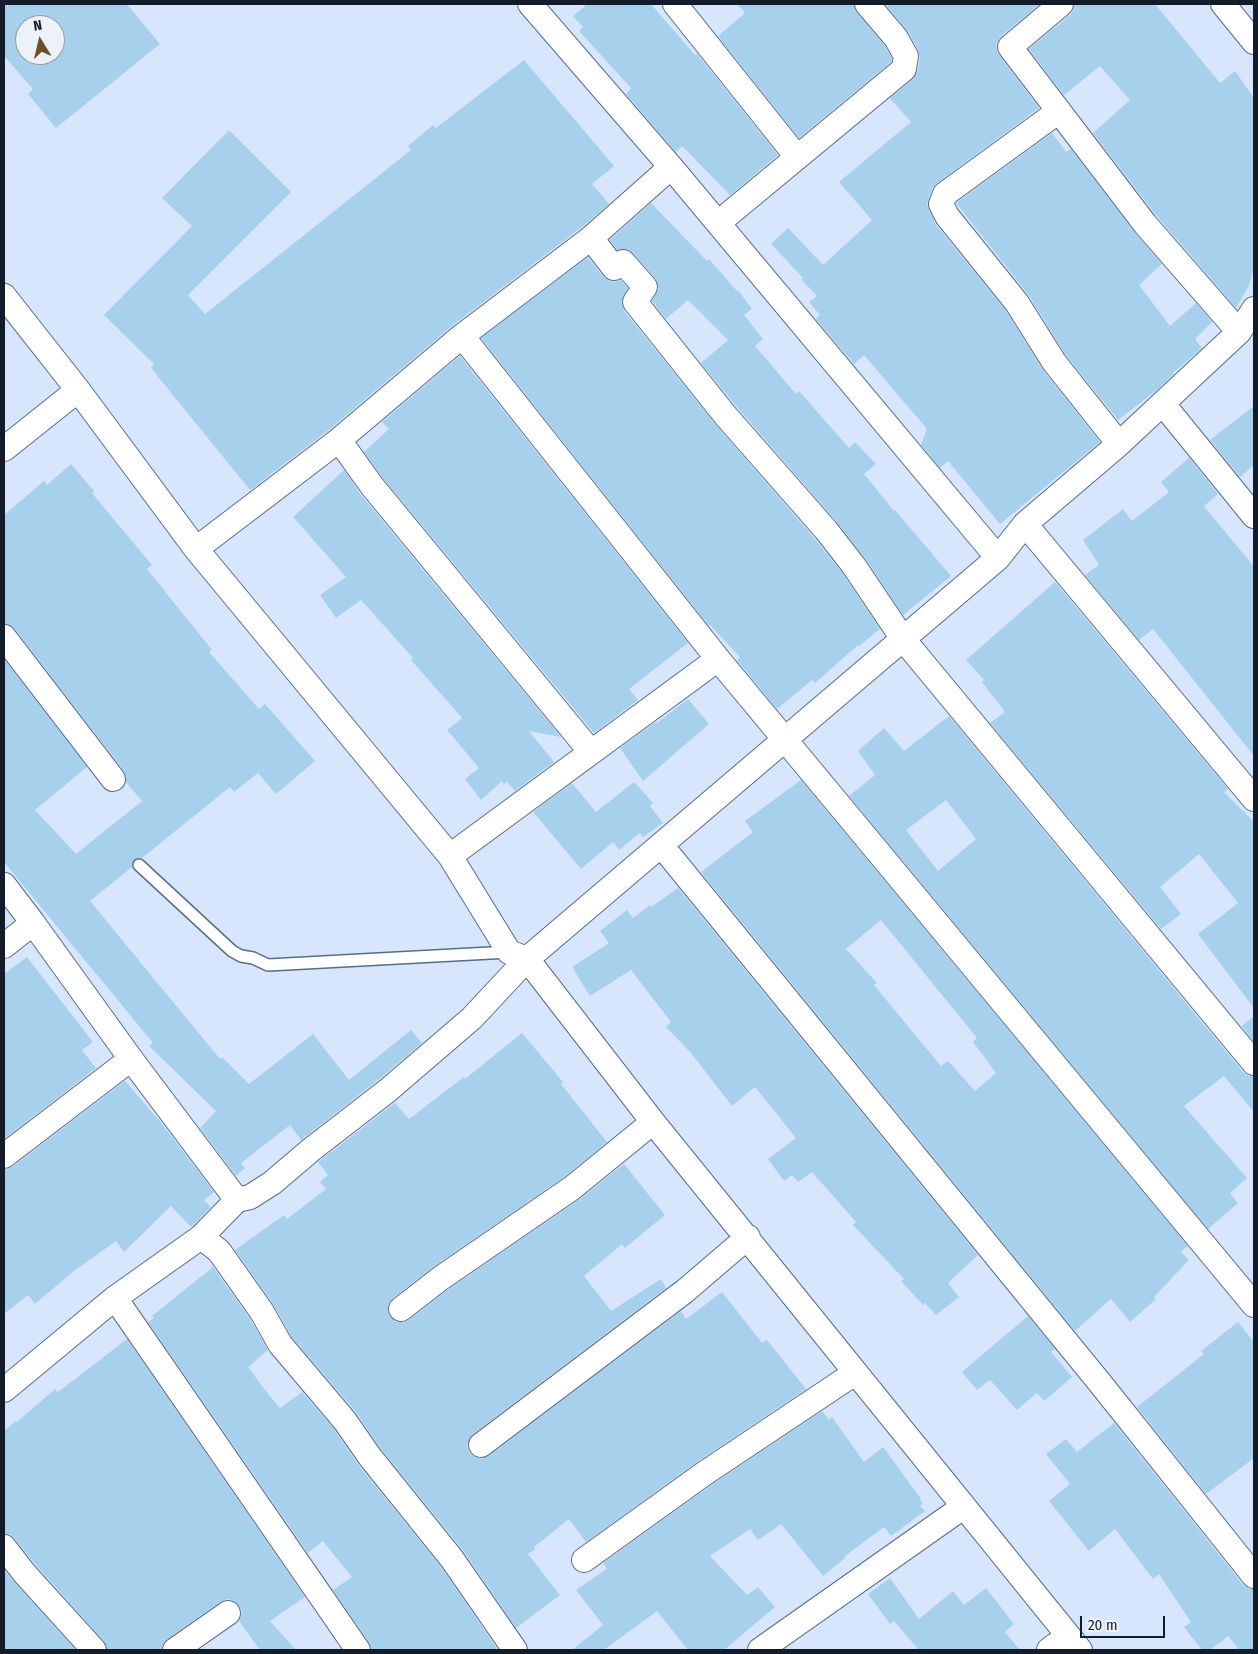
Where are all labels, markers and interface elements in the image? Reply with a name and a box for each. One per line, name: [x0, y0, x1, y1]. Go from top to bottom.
north arrow: [15, 15, 65, 65]
text: N: [32, 17, 43, 35]
scale bar: [1083, 1606, 1168, 1638]
text: 20 m: [1088, 1616, 1118, 1634]

